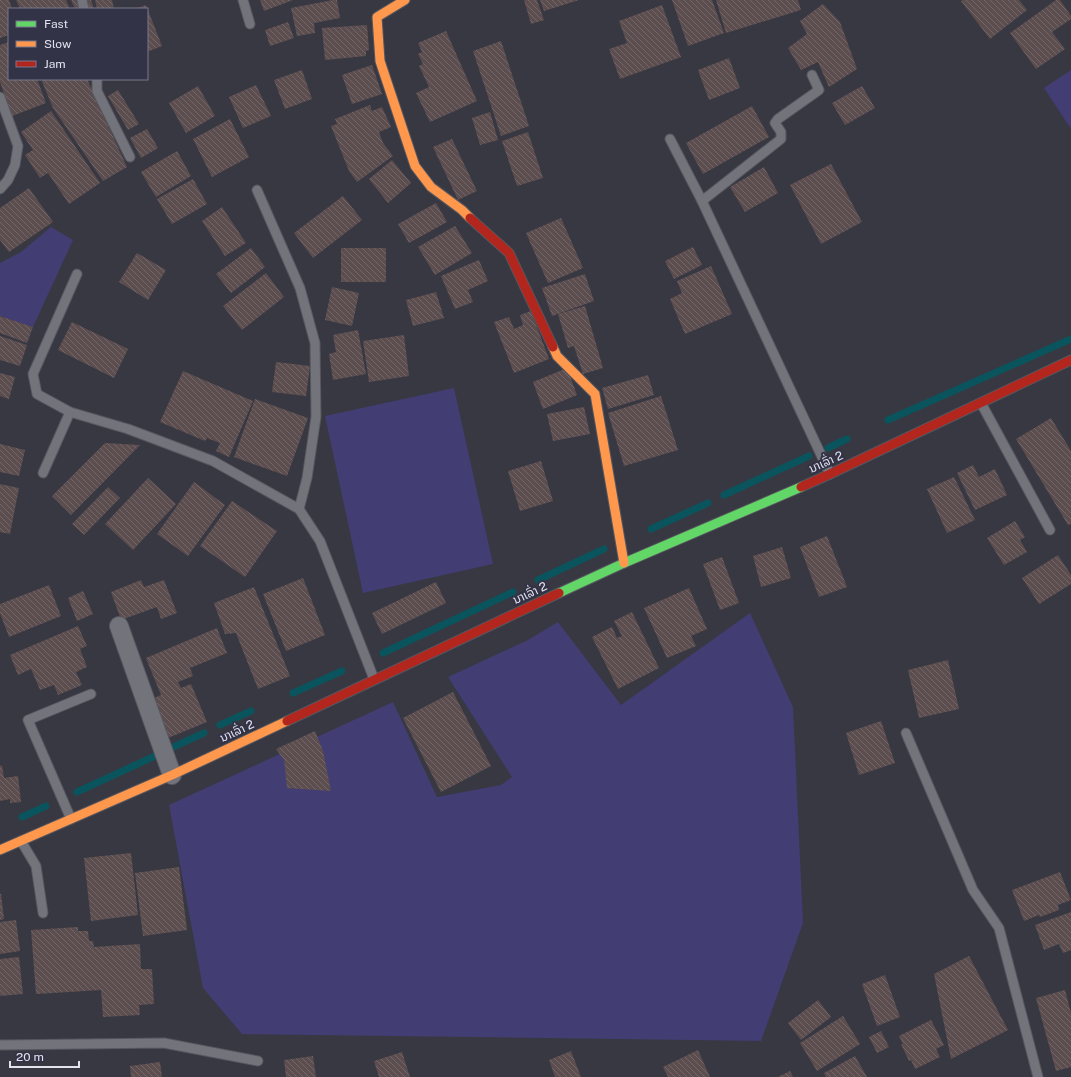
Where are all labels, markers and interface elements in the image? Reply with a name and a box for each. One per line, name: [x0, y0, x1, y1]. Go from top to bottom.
legend: [8, 8, 148, 80]
text: Fast: [44, 17, 69, 31]
text: Slow: [44, 37, 72, 51]
text: Jam: [44, 57, 66, 71]
street label: ນາເລົ່າ 2: [806, 446, 845, 476]
street label: ນາເລົ່າ 2: [510, 577, 549, 607]
street label: ນາເລົ່າ 2: [217, 715, 256, 745]
scale bar: [10, 1043, 79, 1069]
text: 20 m: [16, 1050, 44, 1064]

